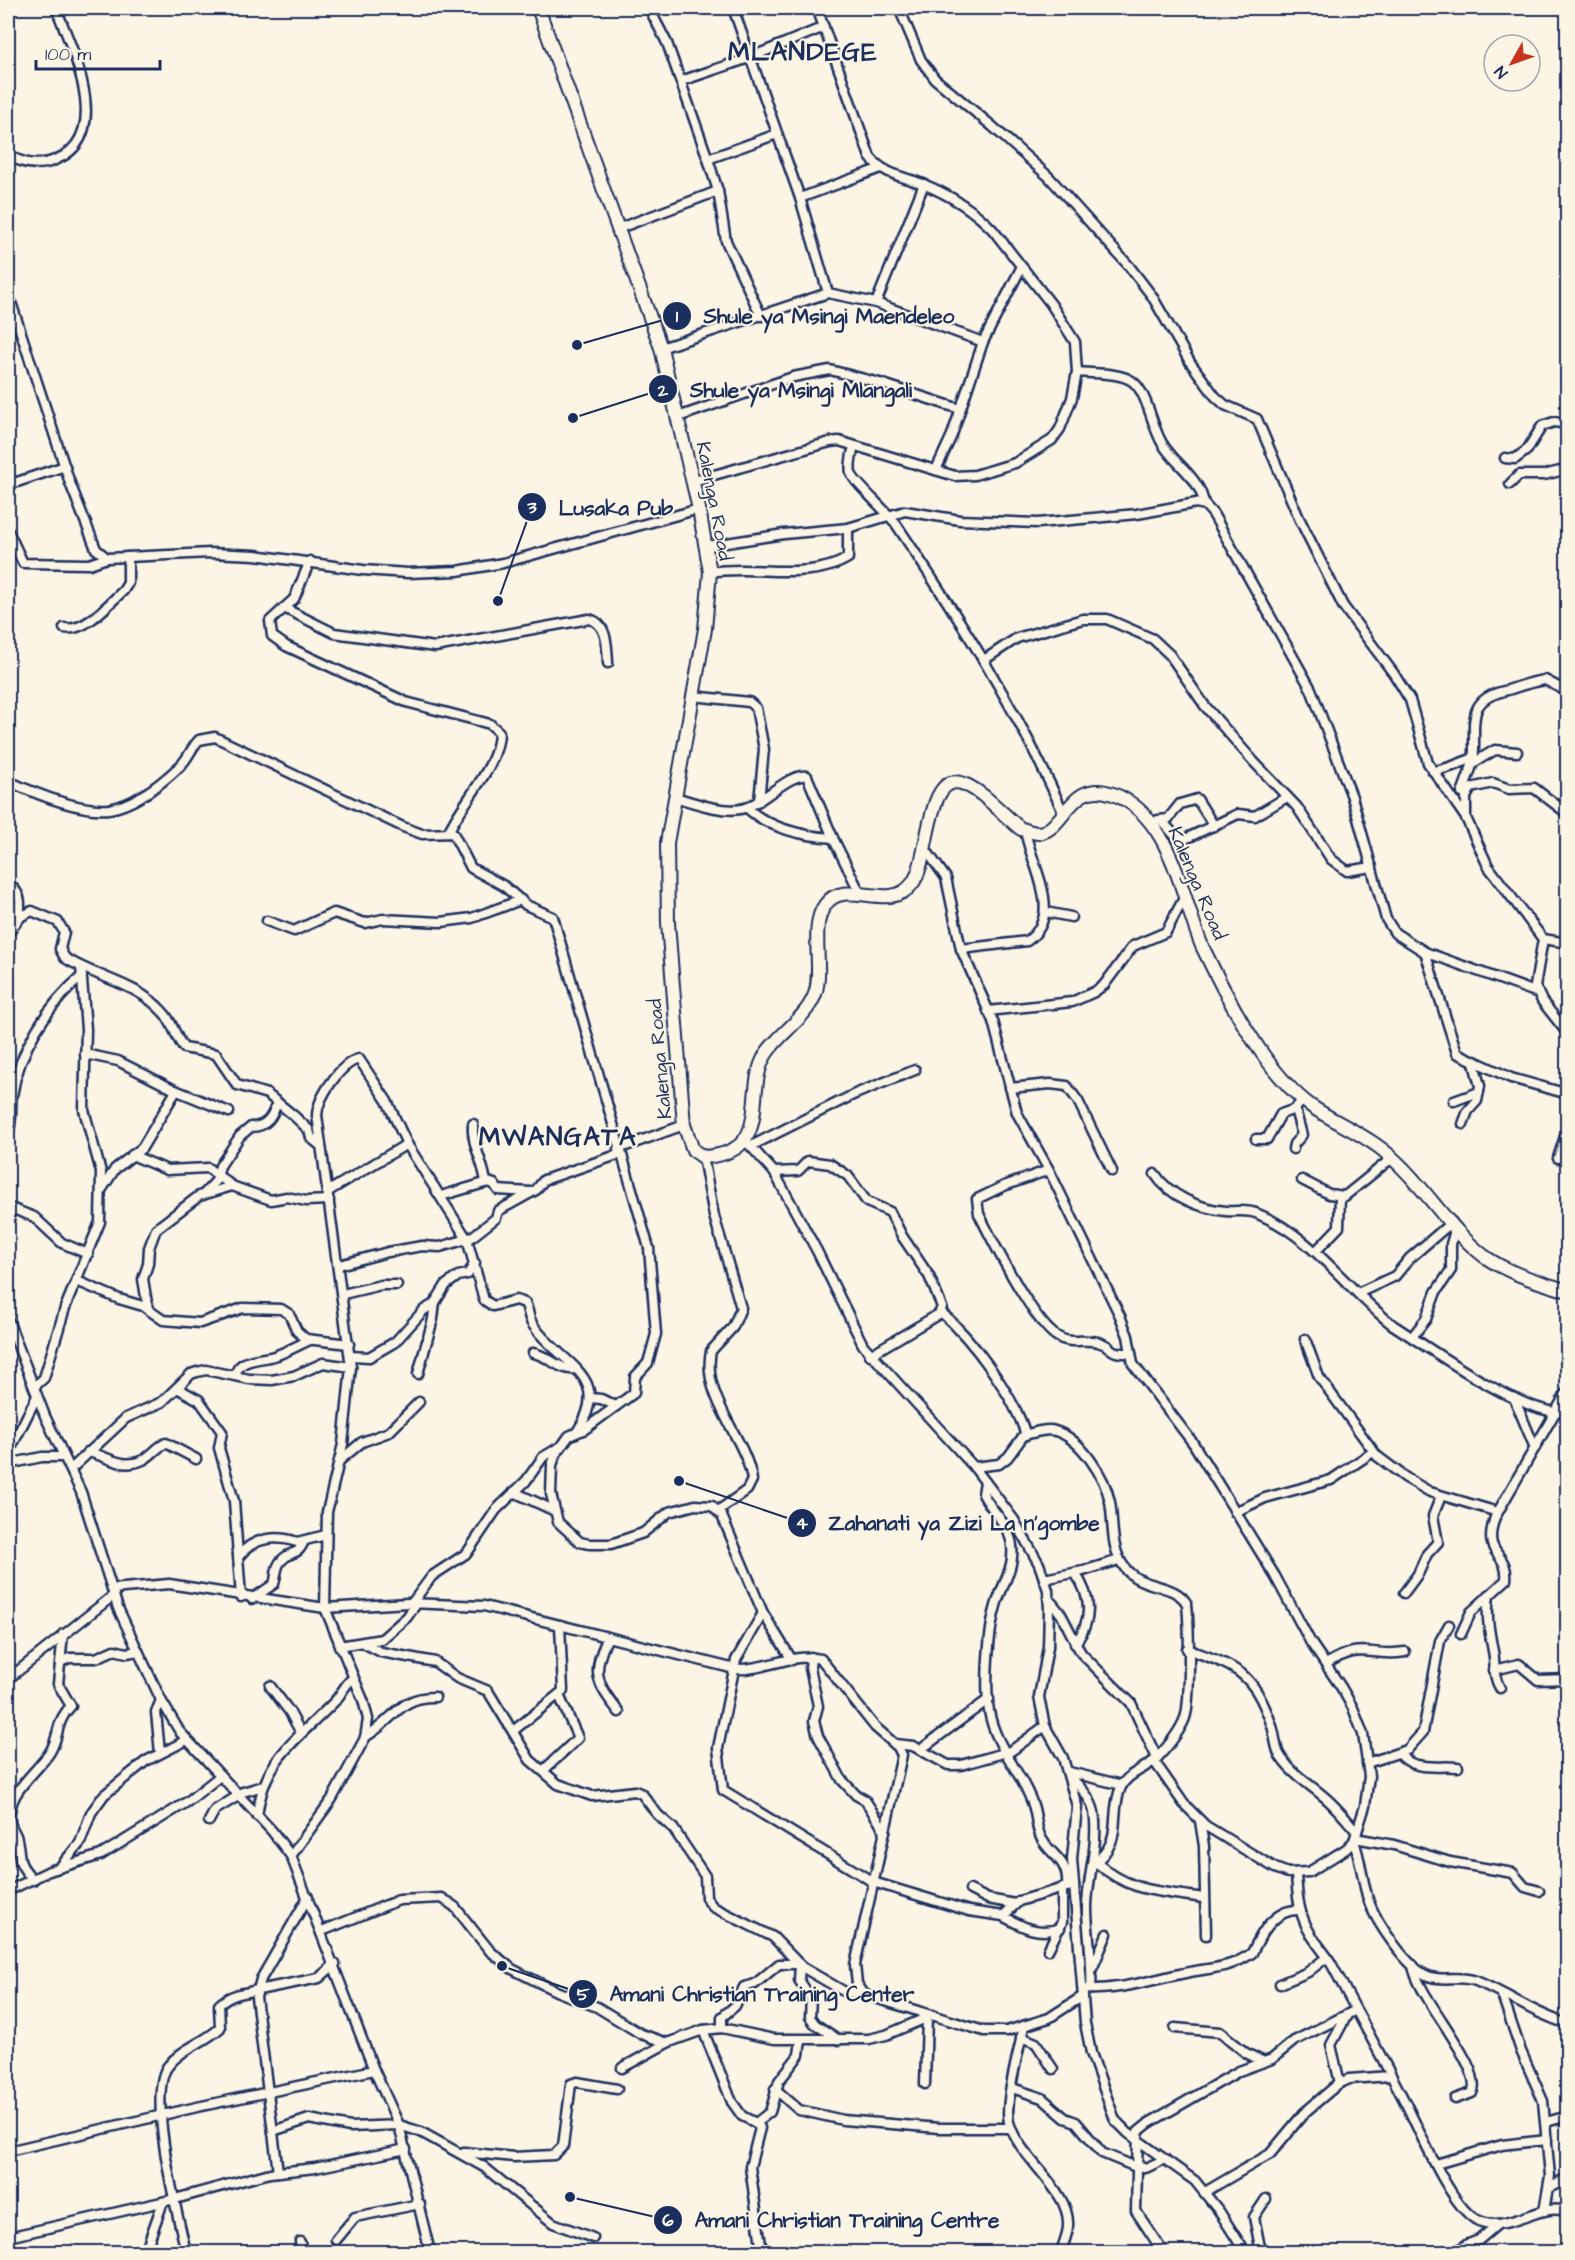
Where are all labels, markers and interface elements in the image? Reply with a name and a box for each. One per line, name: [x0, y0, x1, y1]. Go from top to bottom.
scale bar: [36, 33, 160, 71]
north arrow: [1482, 33, 1542, 93]
district label: MLANDEGE: [728, 34, 878, 70]
text: 100 m: [45, 42, 91, 67]
text: N: [1490, 61, 1513, 83]
callout: Shule ya Msingi Maendeleo: [662, 296, 967, 335]
text: Shule ya Msingi Maendeleo: [703, 302, 955, 334]
text: 1: [676, 304, 679, 329]
callout: Shule ya Msingi Mlangali: [648, 370, 925, 409]
text: Shule ya Msingi Mlangali: [689, 376, 913, 408]
text: 2: [657, 378, 669, 403]
street label: Kalenga Road: [688, 439, 739, 563]
callout: Lusaka Pub: [517, 488, 685, 527]
text: Lusaka Pub: [559, 494, 673, 523]
text: 3: [526, 495, 537, 520]
street label: Kalenga Road: [1160, 822, 1234, 945]
street label: Kalenga Road: [641, 997, 680, 1120]
district label: MWANGATA: [479, 1119, 637, 1155]
callout: Zahanati ya Zizi La n'gombe: [787, 1503, 1112, 1542]
text: Zahanati ya Zizi La n'gombe: [828, 1509, 1100, 1541]
text: 4: [796, 1511, 809, 1536]
callout: Amani Christian Training Center: [568, 1974, 926, 2013]
text: Amani Christian Training Center: [610, 1980, 915, 2011]
text: 5: [577, 1982, 590, 2007]
callout: Amani Christian Training Centre: [653, 2201, 1012, 2240]
text: Amani Christian Training Centre: [695, 2206, 1000, 2237]
text: 6: [662, 2208, 674, 2233]

